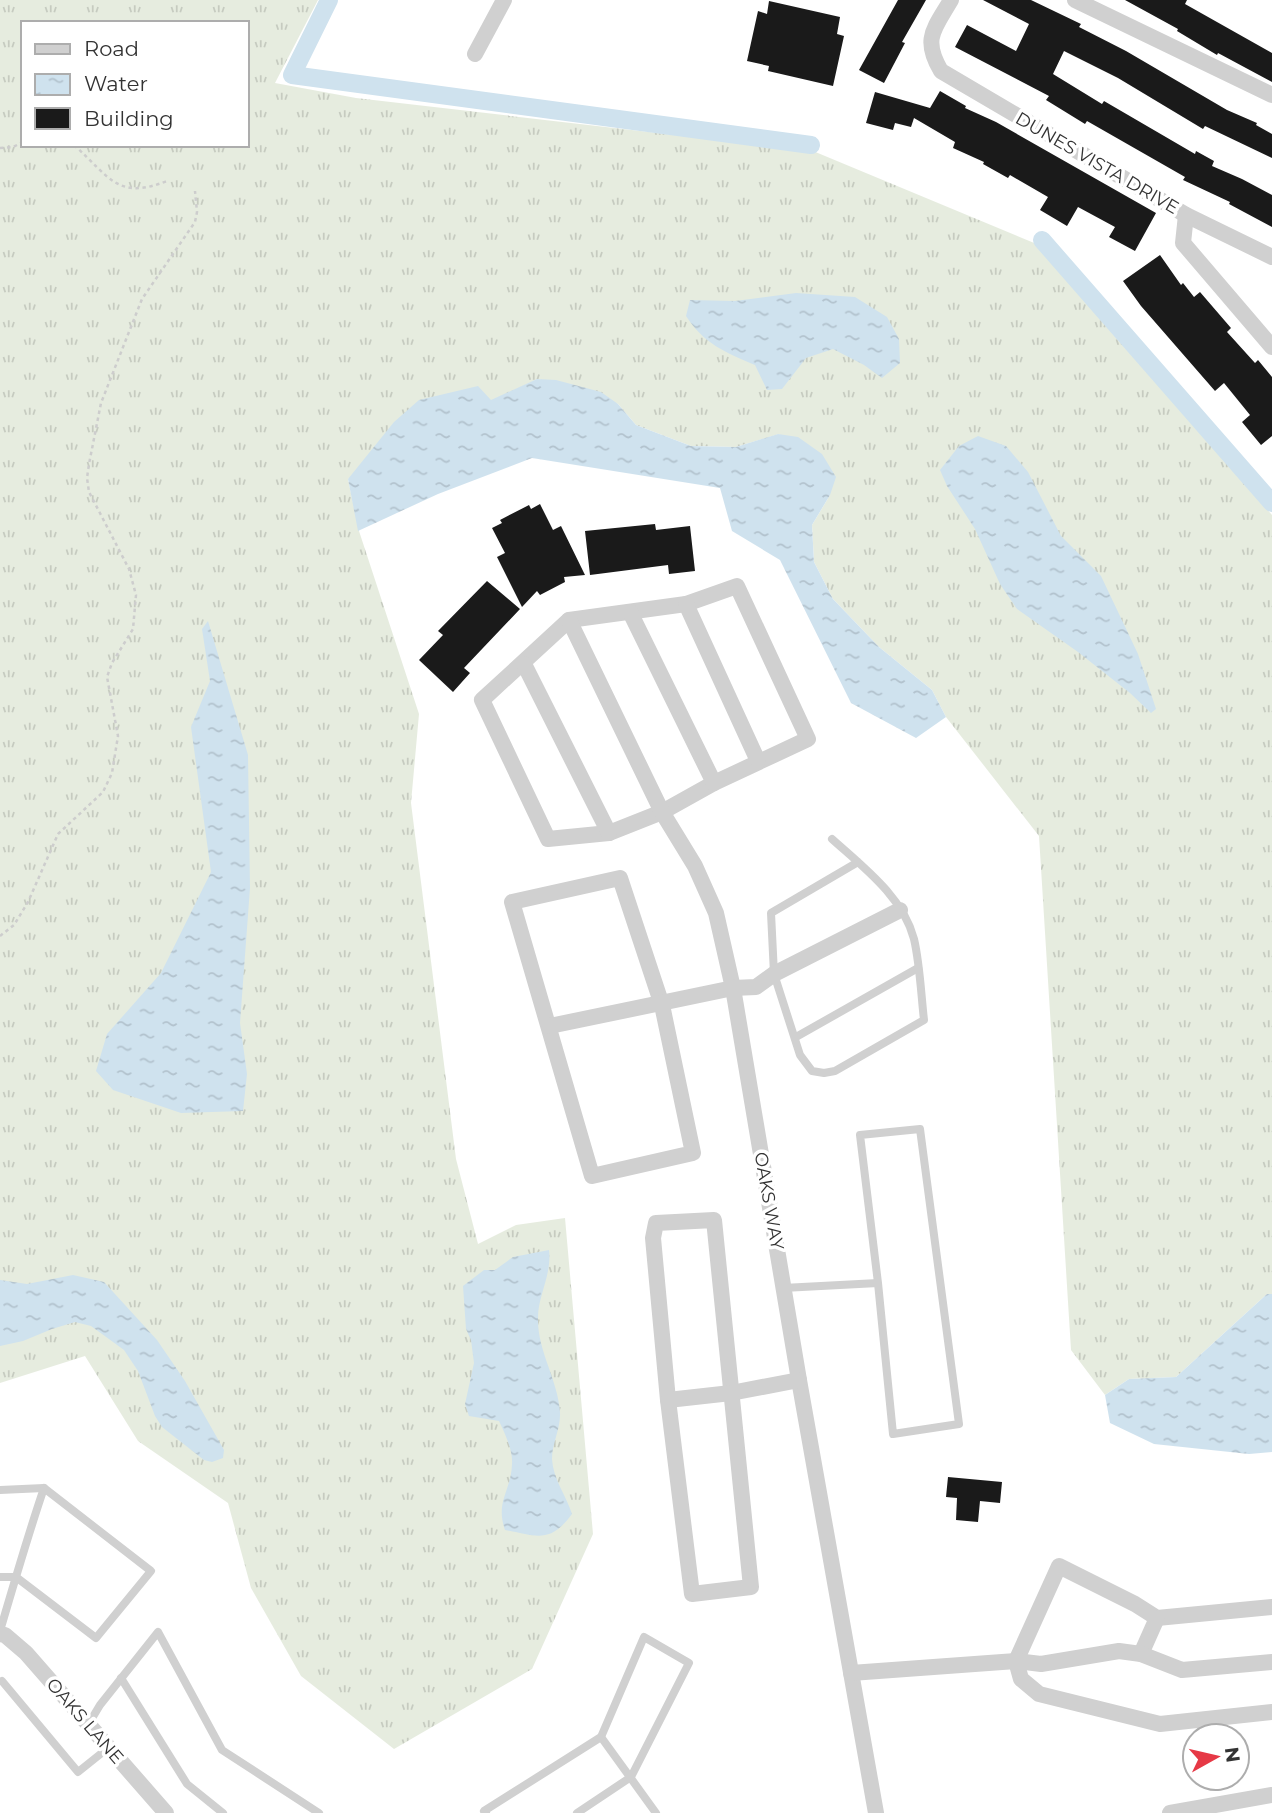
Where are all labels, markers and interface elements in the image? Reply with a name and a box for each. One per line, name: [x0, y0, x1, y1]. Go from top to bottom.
legend: [21, 21, 248, 147]
text: Road: [84, 36, 139, 61]
text: Water: [84, 71, 148, 96]
text: Building: [84, 106, 174, 131]
street label: DUNES VISTA DRIVE: [1011, 107, 1183, 219]
street label: OAKS WAY: [750, 1150, 789, 1252]
street label: OAKS LANE: [42, 1674, 128, 1768]
north arrow: [1181, 1722, 1251, 1792]
text: N: [1220, 1745, 1245, 1764]

